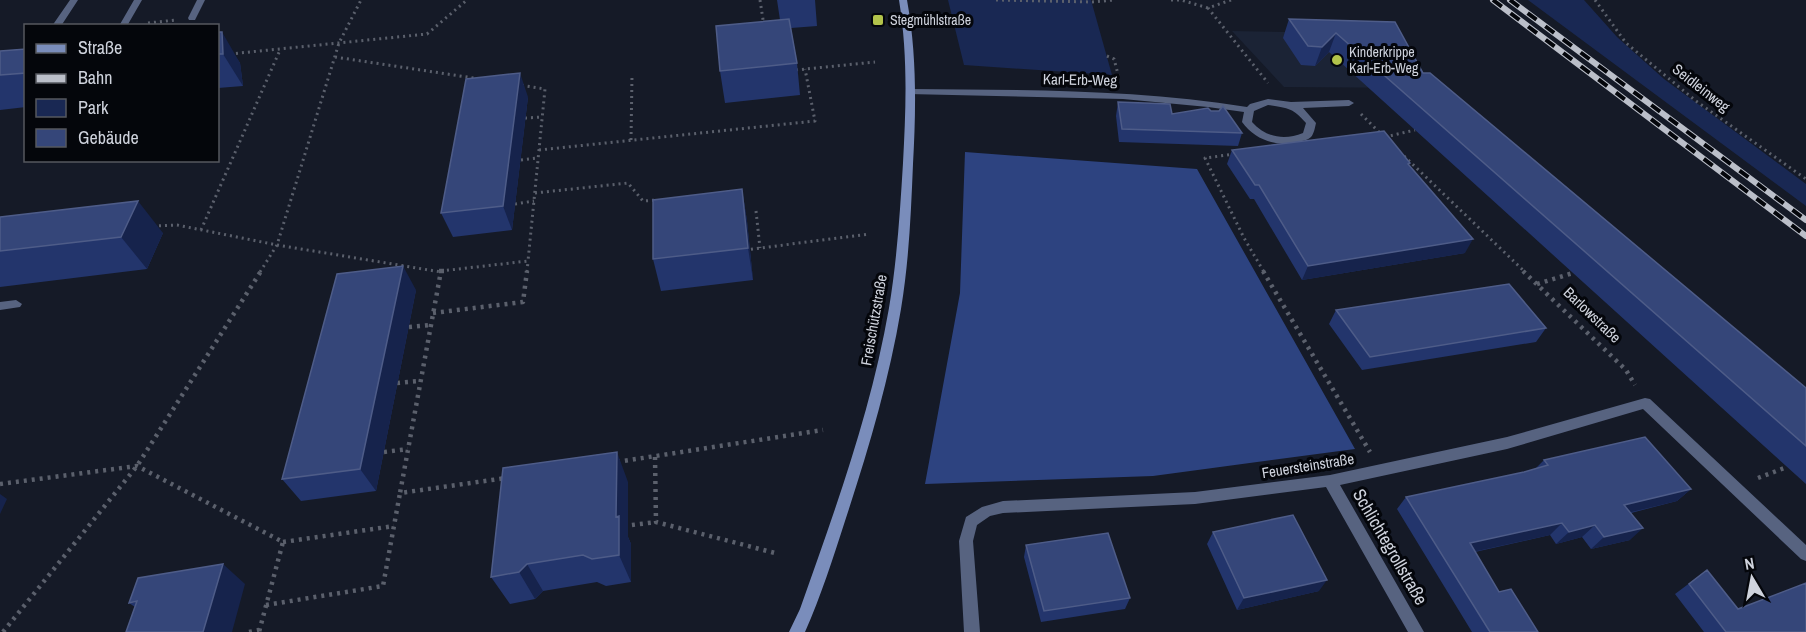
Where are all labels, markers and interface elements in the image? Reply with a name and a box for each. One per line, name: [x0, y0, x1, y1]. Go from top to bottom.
place label: Stegmühlstraße: [890, 11, 971, 29]
marker: Stegmühlstraße: [871, 13, 885, 27]
legend: [24, 24, 219, 162]
text: Straße: [78, 35, 122, 60]
place label: Kinderkrippe Karl-Erb-Weg: [1349, 43, 1419, 77]
marker: Kinderkrippe Karl-Erb-Weg: [1330, 53, 1344, 67]
street label: Seidleinweg: [1668, 58, 1735, 117]
text: Bahn: [78, 65, 112, 90]
street label: Karl-Erb-Weg: [1043, 68, 1117, 91]
text: Park: [78, 95, 109, 120]
text: Gebäude: [78, 125, 139, 150]
street label: Freischützstraße: [855, 272, 892, 367]
street label: Barlowstraße: [1559, 282, 1626, 347]
street label: Feuersteinstraße: [1260, 448, 1356, 483]
street label: Schlichtegrollstraße: [1347, 484, 1434, 609]
north arrow: [1722, 548, 1782, 608]
text: N: [1743, 552, 1756, 575]

